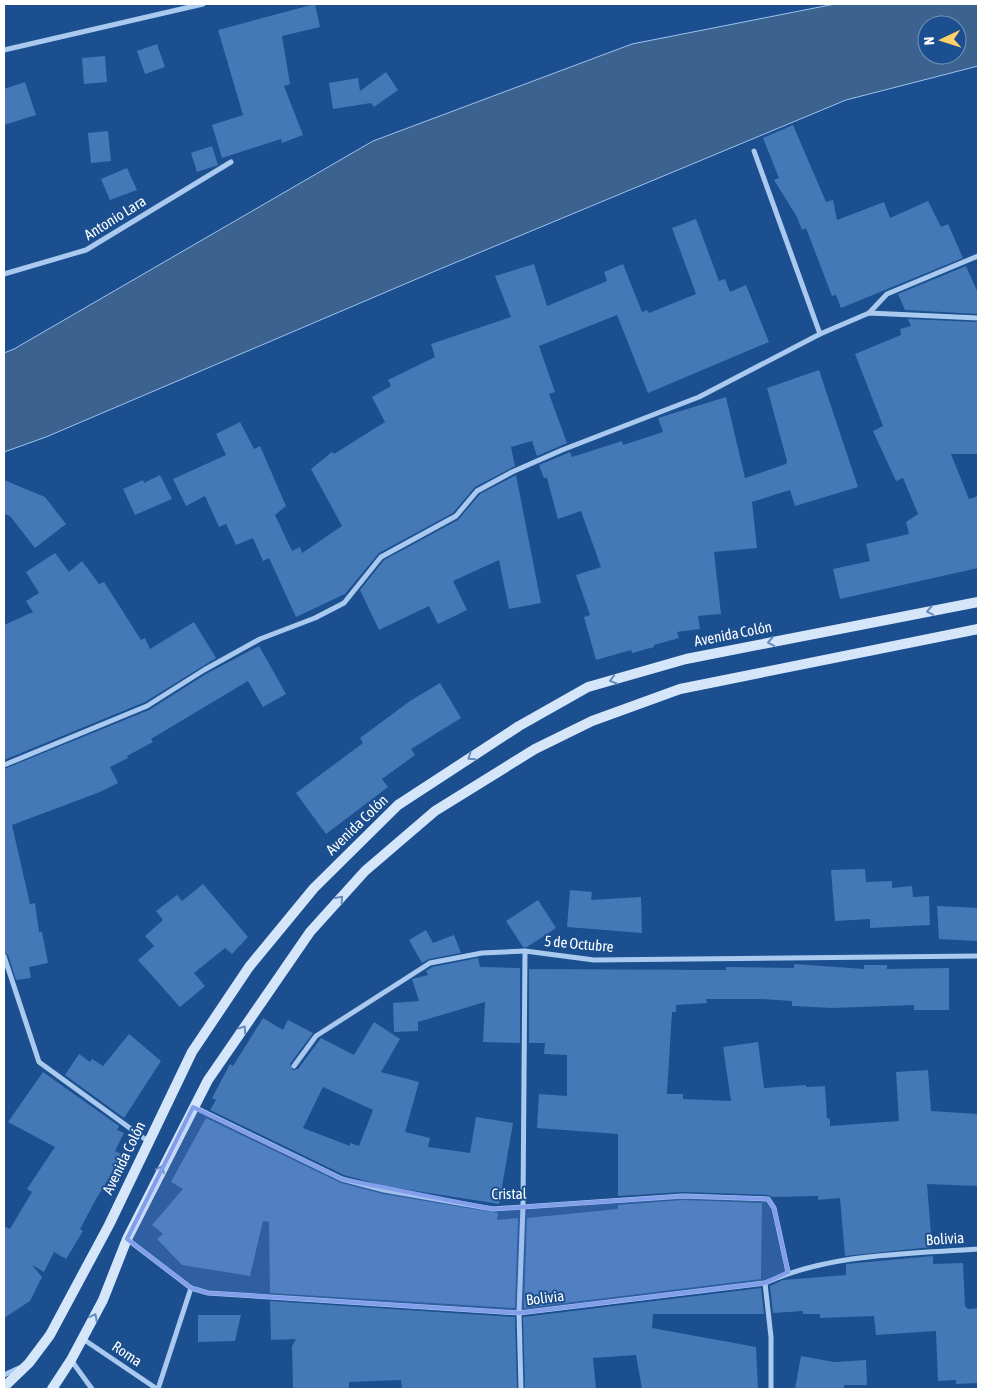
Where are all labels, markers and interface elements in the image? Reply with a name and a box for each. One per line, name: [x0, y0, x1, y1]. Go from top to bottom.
north arrow: [917, 15, 967, 65]
text: N: [921, 36, 937, 46]
street label: Antonio Lara: [81, 192, 149, 243]
one-way arrow: [926, 606, 935, 616]
street label: Avenida Colón: [693, 618, 773, 649]
one-way arrow: [766, 637, 775, 647]
one-way arrow: [609, 675, 618, 685]
one-way arrow: [467, 751, 477, 760]
street label: Avenida Colón: [322, 791, 391, 858]
one-way arrow: [334, 896, 343, 905]
street label: 5 de Octubre: [544, 932, 614, 955]
one-way arrow: [237, 1025, 246, 1035]
street label: Avenida Colón: [99, 1119, 149, 1197]
one-way arrow: [155, 1166, 165, 1175]
street label: Cristal: [491, 1185, 527, 1202]
street label: Bolivia: [925, 1229, 965, 1248]
street label: Bolivia: [525, 1287, 565, 1308]
one-way arrow: [88, 1314, 98, 1323]
street label: Roma: [109, 1337, 145, 1370]

